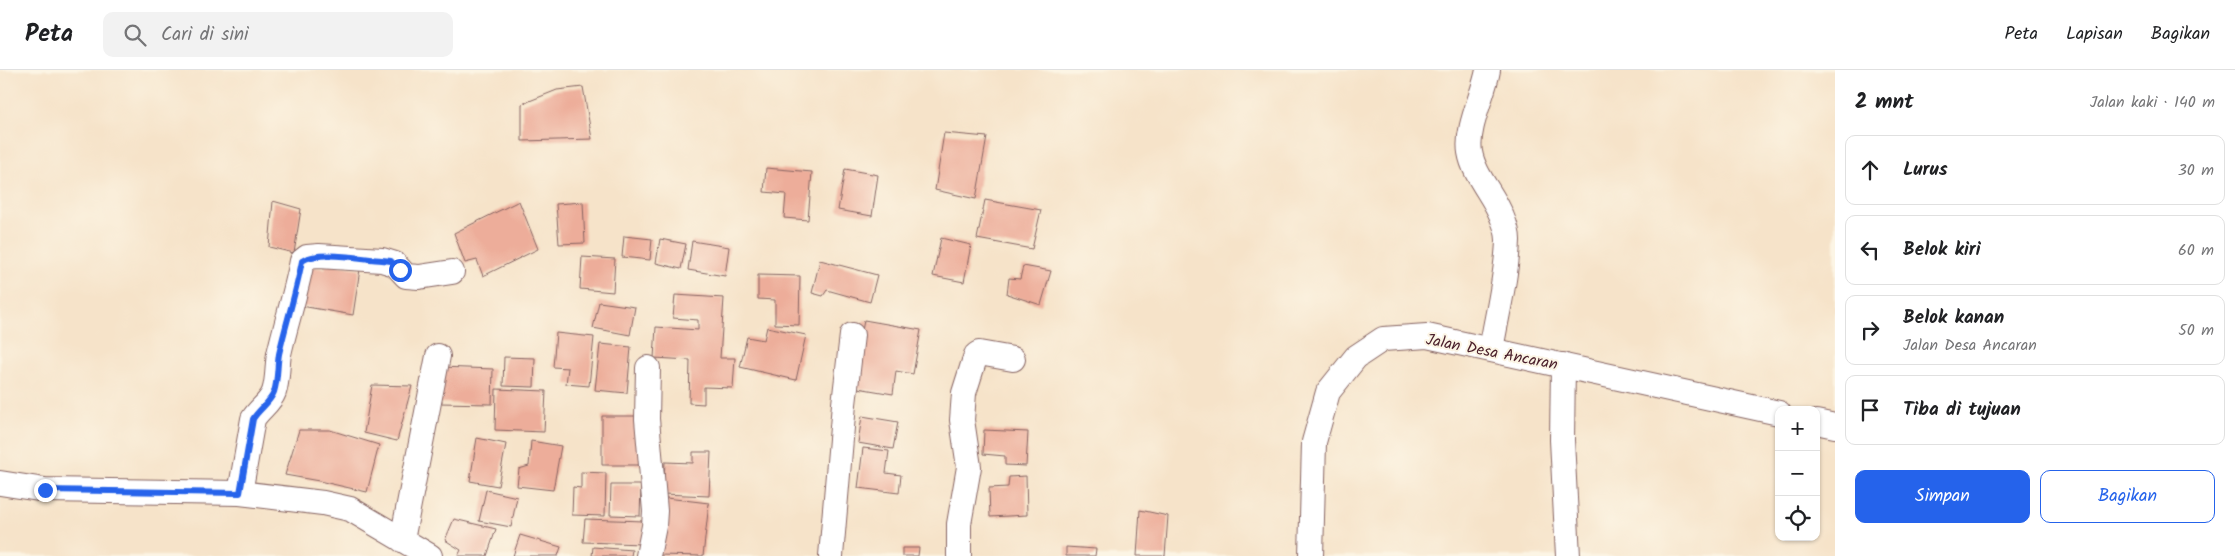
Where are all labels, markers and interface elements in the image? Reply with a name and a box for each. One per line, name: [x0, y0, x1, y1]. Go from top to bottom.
search box: [103, 12, 453, 57]
text: Peta: [25, 15, 73, 54]
text: Cari di sini: [161, 20, 249, 50]
text: Peta: [2005, 20, 2038, 49]
text: Lapisan: [2066, 20, 2123, 49]
text: Bagikan: [2151, 20, 2210, 49]
icon: search: [121, 21, 149, 49]
text: 2 mnt: [1855, 86, 1914, 119]
text: Jalan kaki · 140 m: [2090, 90, 2215, 115]
text: Lurus: [1903, 155, 1948, 185]
icon: ahead: [1856, 156, 1884, 184]
text: 30 m: [2178, 158, 2214, 183]
text: Belok kiri: [1903, 235, 1981, 265]
icon: left: [1856, 236, 1884, 264]
text: 60 m: [2178, 238, 2214, 263]
route start: [389, 259, 412, 282]
text: Belok kanan: [1903, 303, 2004, 333]
icon: right: [1856, 316, 1884, 344]
text: 50 m: [2178, 318, 2214, 343]
street label: Jalan Desa Ancaran: [1424, 327, 1560, 378]
text: Jalan Desa Ancaran: [1903, 333, 2037, 358]
text: Tiba di tujuan: [1903, 395, 2021, 425]
icon: arrive: [1856, 396, 1884, 424]
map controls: [1775, 406, 1820, 541]
button: +: [1775, 406, 1820, 451]
button: −: [1775, 451, 1820, 496]
button: Simpan: [1855, 470, 2030, 523]
button: Bagikan: [2040, 470, 2215, 523]
route end: [34, 479, 57, 502]
button: locate: [1775, 496, 1820, 541]

